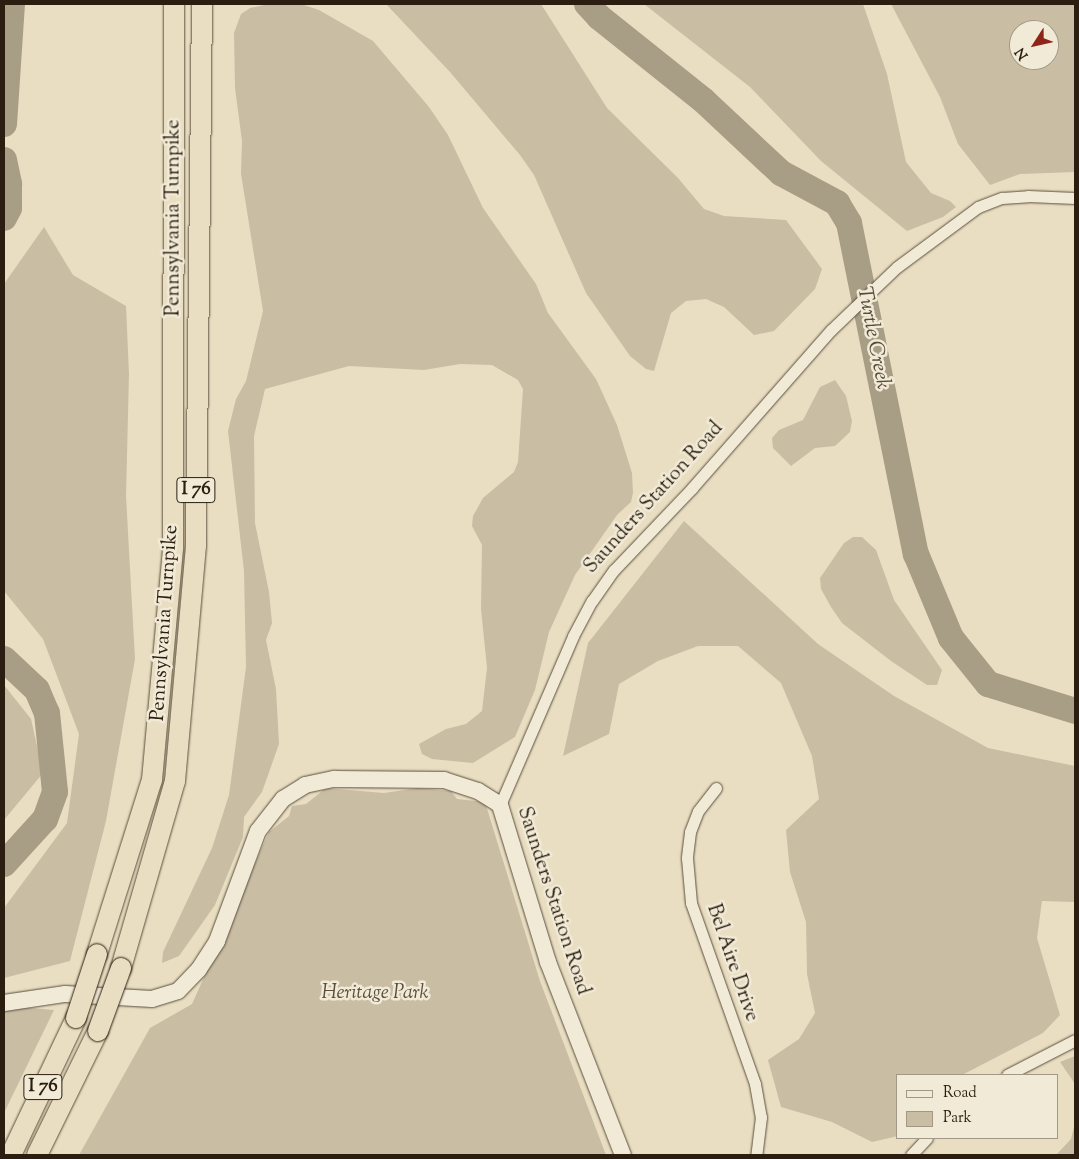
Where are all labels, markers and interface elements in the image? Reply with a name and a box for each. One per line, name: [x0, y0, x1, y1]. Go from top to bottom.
north arrow: [1009, 20, 1059, 70]
text: N: [1011, 43, 1034, 63]
street label: Pennsylvania Turnpike: [162, 120, 186, 316]
water label: Turtle Creek: [851, 285, 895, 391]
street label: Saunders Station Road: [579, 417, 729, 579]
road number: I 76: [176, 474, 216, 506]
street label: Pennsylvania Turnpike: [146, 524, 184, 722]
street label: Saunders Station Road: [511, 804, 595, 998]
street label: Bel Aire Drive: [701, 901, 763, 1025]
park label: Heritage Park: [321, 981, 429, 1005]
road number: I 76: [23, 1070, 63, 1104]
legend: [896, 1074, 1059, 1139]
text: Road: [943, 1083, 977, 1104]
text: Park: [943, 1108, 972, 1129]

